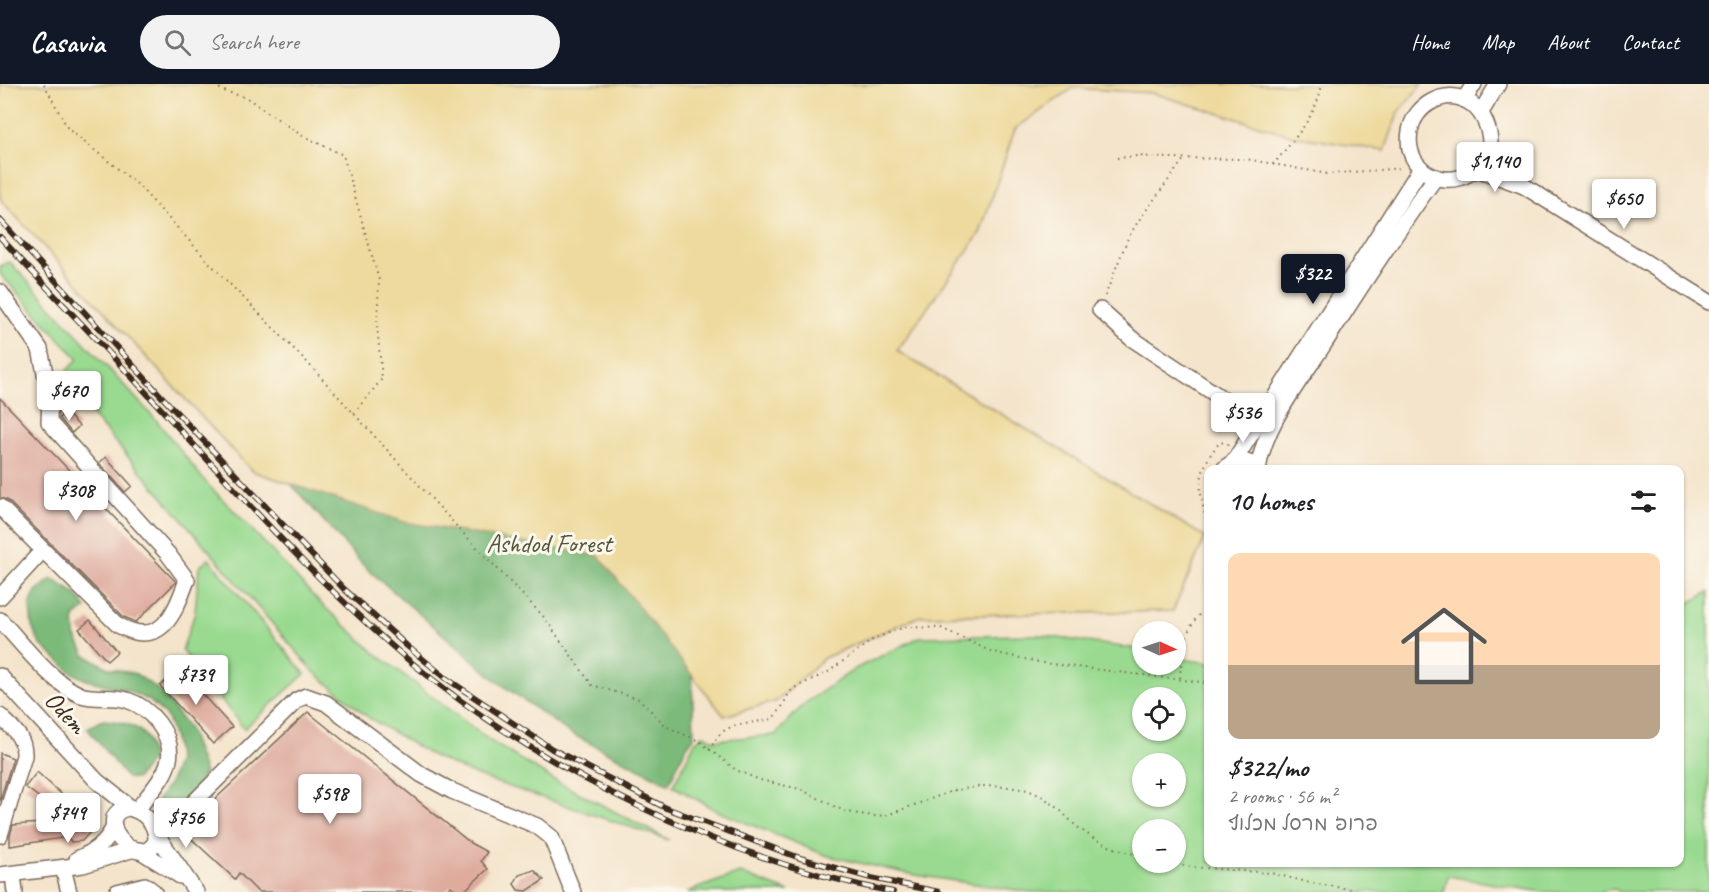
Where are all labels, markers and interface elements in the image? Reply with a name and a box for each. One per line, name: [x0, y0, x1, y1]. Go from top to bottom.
search box: [140, 15, 560, 69]
text: Casavia: [30, 25, 104, 60]
icon: search: [161, 26, 194, 59]
text: Search here: [209, 28, 299, 56]
text: Home: [1411, 29, 1449, 55]
text: Map: [1482, 29, 1514, 55]
text: About: [1547, 29, 1589, 55]
text: Contact: [1622, 29, 1679, 55]
pin: $1,140: [1446, 142, 1544, 193]
text: $1,140: [1471, 149, 1519, 174]
pin: $650: [1588, 179, 1660, 230]
text: $650: [1606, 186, 1642, 211]
pin: $322: [1277, 254, 1349, 305]
text: $322: [1295, 261, 1331, 286]
pin: $670: [33, 371, 105, 422]
text: $670: [51, 378, 87, 403]
pin: $536: [1207, 393, 1279, 444]
text: $536: [1225, 400, 1261, 425]
pin: $308: [40, 471, 112, 522]
text: $308: [58, 478, 94, 503]
text: 10 homes: [1228, 485, 1313, 518]
icon: filters: [1627, 485, 1660, 518]
park label: Ashdod Forest: [486, 527, 614, 560]
icon: home: [1390, 592, 1498, 700]
north arrow: [1132, 621, 1186, 675]
map controls: [1132, 621, 1186, 873]
pin: $739: [160, 655, 232, 706]
text: $739: [178, 662, 214, 687]
street label: Odem: [37, 684, 95, 742]
button: locate: [1132, 687, 1186, 741]
text: $322/mo: [1228, 751, 1308, 784]
button: +: [1132, 753, 1186, 807]
pin: $598: [294, 774, 366, 825]
text: $598: [312, 781, 348, 806]
text: 2 rooms · 56 m²: [1228, 784, 1336, 809]
pin: $749: [32, 793, 104, 844]
pin: $756: [150, 798, 222, 849]
text: $749: [50, 800, 86, 825]
text: $756: [168, 805, 204, 830]
text: פרופ' מרסל מכלוף: [1228, 811, 1378, 836]
button: −: [1132, 819, 1186, 873]

